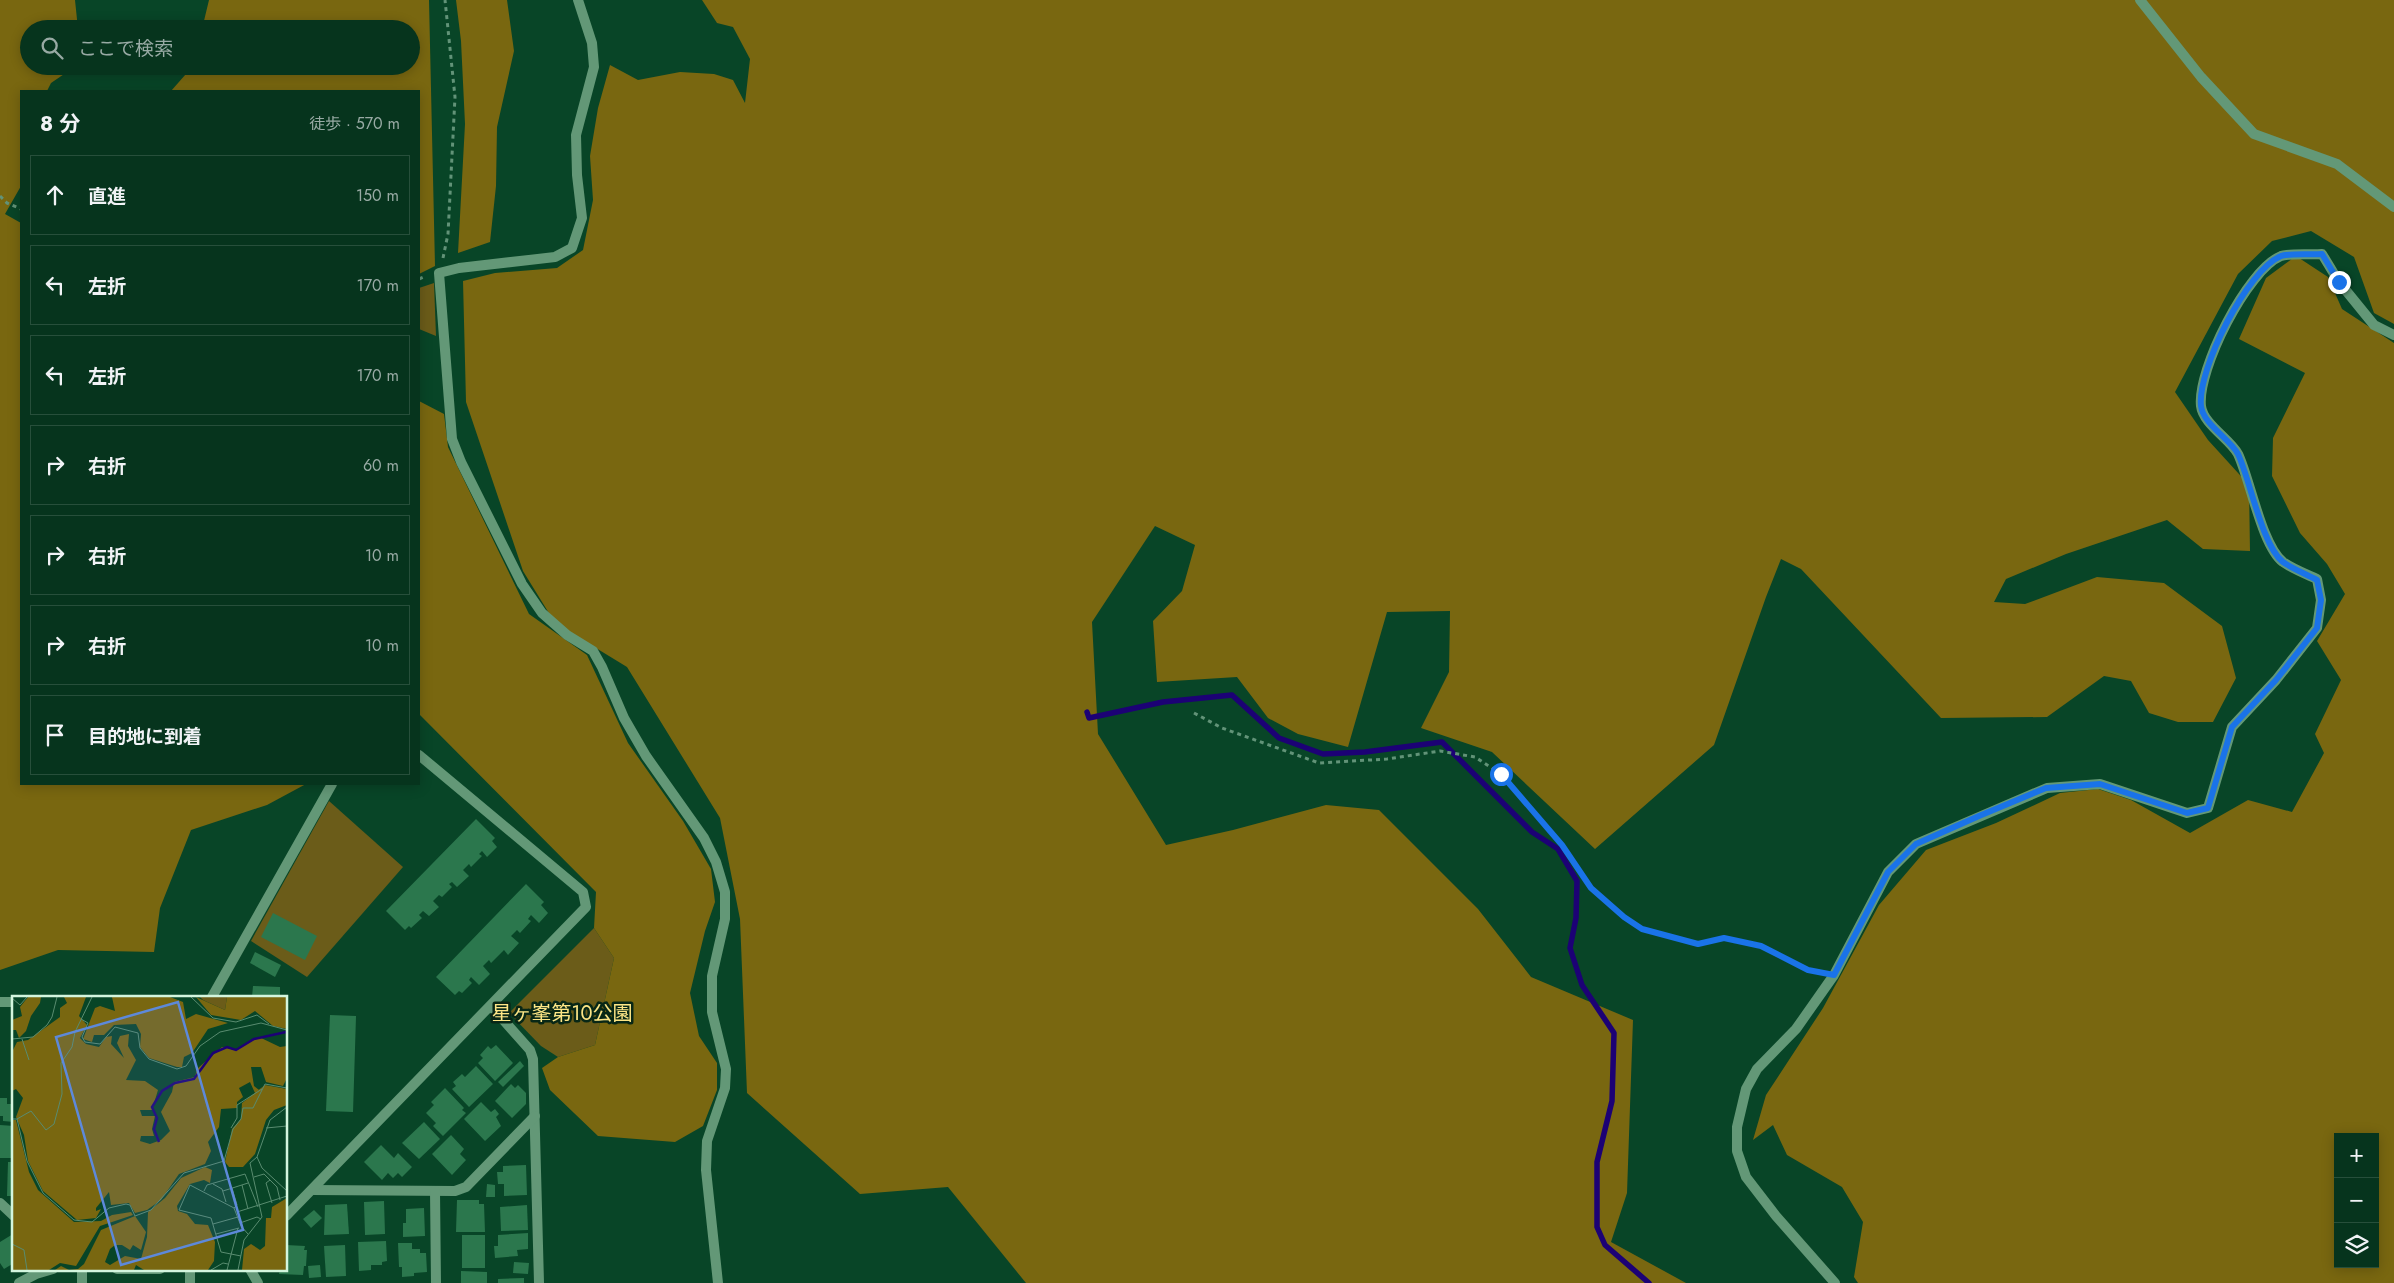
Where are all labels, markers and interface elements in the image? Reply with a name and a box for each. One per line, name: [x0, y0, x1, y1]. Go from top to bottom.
search box: [20, 20, 420, 75]
icon: search: [38, 34, 66, 62]
text: ここで検索: [78, 35, 173, 62]
text: 8 分: [40, 109, 80, 139]
text: 徒歩 · 570 m: [309, 112, 400, 135]
icon: ahead: [41, 181, 69, 209]
text: 直進: [88, 183, 126, 210]
text: 150 m: [356, 184, 399, 207]
icon: left: [41, 271, 69, 299]
route end: [2328, 271, 2351, 294]
text: 左折: [88, 273, 126, 300]
text: 170 m: [357, 274, 399, 297]
icon: left: [41, 361, 69, 389]
text: 左折: [88, 363, 126, 390]
text: 170 m: [357, 364, 399, 387]
icon: right: [41, 451, 69, 479]
text: 右折: [88, 453, 126, 480]
text: 60 m: [363, 454, 399, 477]
icon: right: [41, 541, 69, 569]
text: 右折: [88, 543, 126, 570]
text: 10 m: [365, 544, 399, 567]
icon: right: [41, 631, 69, 659]
text: 右折: [88, 633, 126, 660]
text: 10 m: [365, 634, 399, 657]
icon: arrive: [41, 721, 69, 749]
text: 目的地に到着: [88, 723, 202, 750]
route start: [1490, 763, 1513, 786]
inset map: [12, 996, 288, 1270]
park label: 星ヶ峯第10公園: [492, 999, 633, 1028]
map controls: [2334, 1133, 2379, 1268]
button: +: [2334, 1133, 2379, 1178]
button: −: [2334, 1178, 2379, 1223]
button: layers: [2334, 1223, 2379, 1268]

